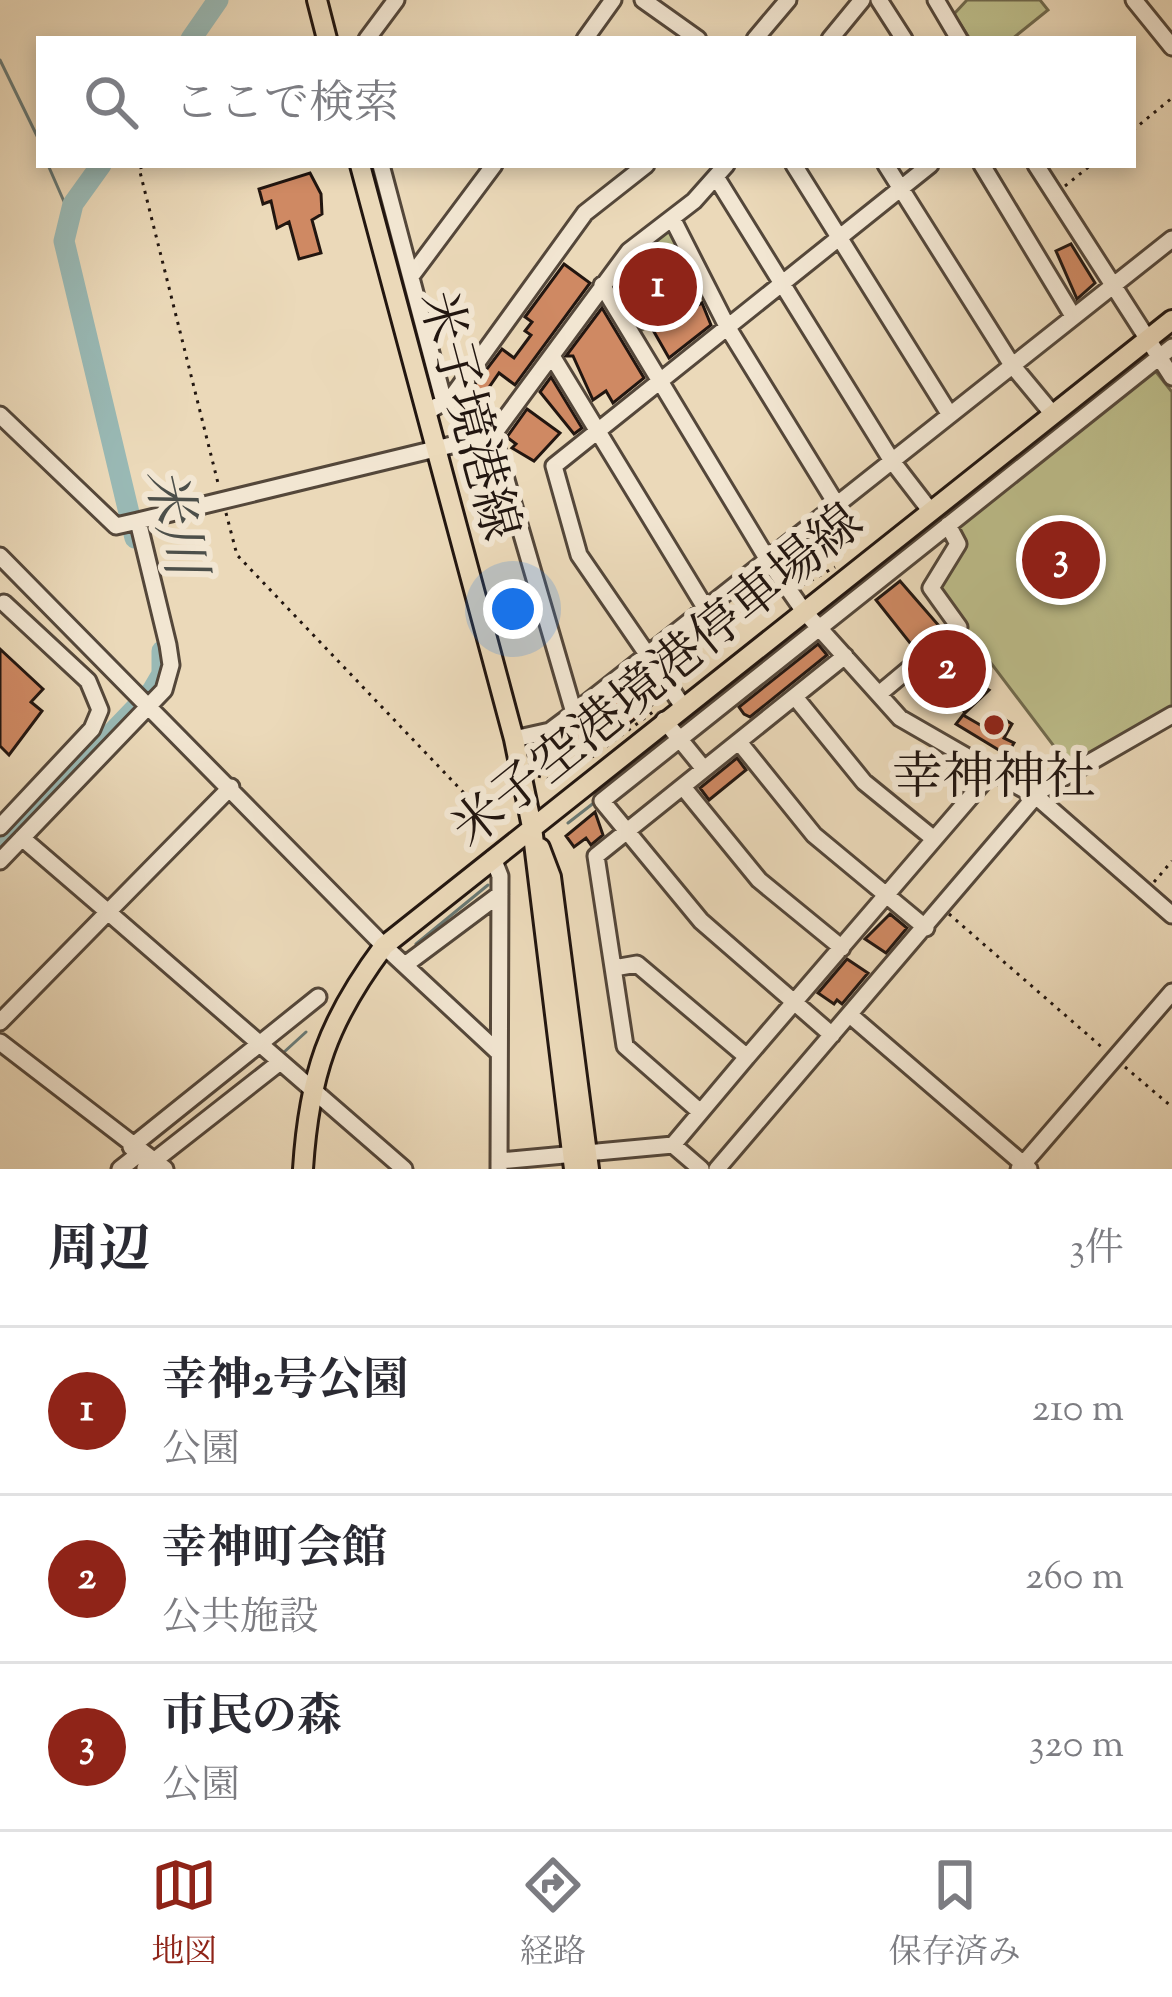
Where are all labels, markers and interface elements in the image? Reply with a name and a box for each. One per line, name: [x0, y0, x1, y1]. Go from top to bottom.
search box: [36, 36, 1136, 168]
icon: search: [78, 69, 144, 135]
text: ここで検索: [174, 74, 399, 139]
pin: 1: [619, 242, 697, 332]
street label: 米子境港線: [397, 284, 534, 549]
water label: 米川: [121, 461, 222, 589]
street label: 米子空港境港停車場線: [438, 489, 881, 867]
pin: 3: [1022, 515, 1100, 605]
your location: [483, 579, 543, 639]
pin: 2: [908, 624, 986, 714]
marker: 幸神神社: [981, 712, 1007, 738]
place label: 幸神神社: [892, 744, 1096, 817]
text: 周辺: [48, 1216, 150, 1289]
text: 3件: [1069, 1223, 1124, 1279]
text: 幸神2号公園: [162, 1351, 408, 1416]
text: 1: [80, 1383, 94, 1439]
text: 210 m: [1032, 1383, 1124, 1439]
text: 公園: [162, 1424, 240, 1480]
text: 幸神町会館: [162, 1519, 387, 1584]
text: 2: [78, 1551, 96, 1607]
text: 260 m: [1025, 1551, 1124, 1607]
text: 公共施設: [162, 1592, 318, 1648]
text: 市民の森: [162, 1687, 342, 1752]
text: 3: [79, 1719, 95, 1775]
text: 320 m: [1029, 1719, 1124, 1775]
text: 公園: [162, 1760, 240, 1816]
tab: 地図: [151, 1852, 217, 1978]
tab: 経路: [520, 1852, 586, 1978]
tab: 保存済み: [889, 1852, 1021, 1978]

